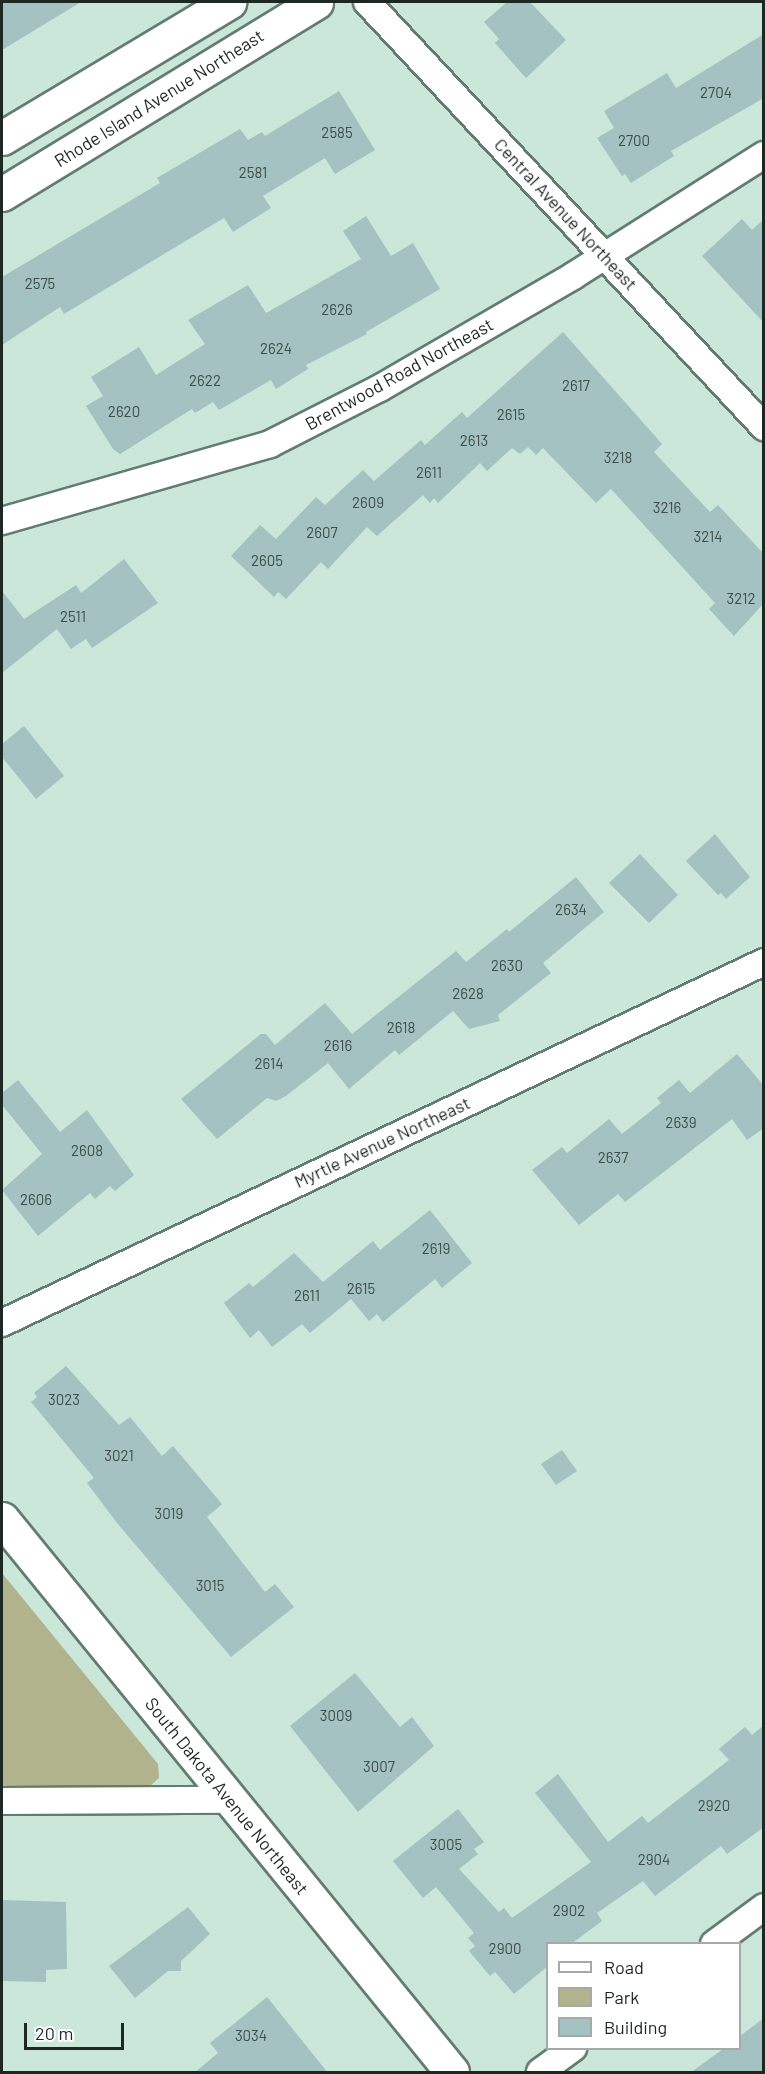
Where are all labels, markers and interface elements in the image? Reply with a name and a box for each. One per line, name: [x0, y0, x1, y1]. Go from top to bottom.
street label: Rhode Island Avenue Northeast: [50, 25, 268, 171]
house number: 2704: [700, 84, 732, 102]
house number: 2585: [321, 124, 353, 142]
house number: 2700: [618, 132, 650, 150]
street label: Central Avenue Northeast: [490, 134, 642, 294]
house number: 2581: [239, 164, 267, 182]
house number: 2575: [25, 275, 55, 293]
house number: 2626: [321, 301, 353, 319]
street label: Brentwood Road Northeast: [301, 313, 497, 435]
house number: 2624: [260, 340, 292, 358]
house number: 2622: [189, 372, 221, 390]
house number: 2617: [562, 377, 590, 395]
house number: 2620: [108, 403, 140, 421]
house number: 2615: [497, 406, 525, 424]
house number: 2613: [460, 432, 488, 450]
house number: 3218: [604, 449, 632, 467]
house number: 2611: [416, 464, 442, 482]
house number: 2609: [352, 494, 384, 512]
house number: 3216: [653, 499, 681, 517]
house number: 2607: [306, 524, 338, 542]
house number: 3214: [693, 528, 723, 546]
house number: 2605: [251, 552, 283, 570]
house number: 3212: [727, 590, 755, 608]
house number: 2511: [60, 608, 86, 626]
house number: 2634: [555, 901, 587, 919]
house number: 2630: [491, 957, 523, 975]
house number: 2628: [452, 985, 484, 1003]
house number: 2618: [387, 1019, 415, 1037]
house number: 2616: [324, 1037, 352, 1055]
house number: 2614: [254, 1055, 284, 1073]
street label: Myrtle Avenue Northeast: [291, 1092, 473, 1192]
house number: 2639: [665, 1114, 697, 1132]
house number: 2608: [71, 1142, 103, 1160]
house number: 2637: [598, 1149, 628, 1167]
house number: 2606: [20, 1191, 52, 1209]
house number: 2619: [422, 1240, 450, 1258]
house number: 2615: [347, 1280, 375, 1298]
house number: 2611: [294, 1287, 320, 1305]
house number: 3023: [48, 1391, 80, 1409]
house number: 3021: [104, 1447, 134, 1465]
house number: 3019: [155, 1505, 183, 1523]
house number: 3015: [196, 1577, 224, 1595]
street label: South Dakota Avenue Northeast: [141, 1693, 313, 1899]
house number: 3009: [320, 1707, 352, 1725]
house number: 3007: [363, 1758, 395, 1776]
house number: 2920: [698, 1797, 730, 1815]
house number: 3005: [430, 1836, 462, 1854]
house number: 2904: [638, 1851, 670, 1869]
house number: 2902: [553, 1902, 585, 1920]
house number: 2900: [489, 1940, 521, 1958]
legend: [546, 1942, 741, 2050]
text: Road: [604, 1956, 644, 1978]
text: Park: [604, 1986, 639, 2008]
scale bar: [27, 2011, 128, 2049]
text: Building: [604, 2016, 667, 2038]
text: 20 m: [35, 2022, 73, 2044]
house number: 3034: [235, 2027, 267, 2045]

